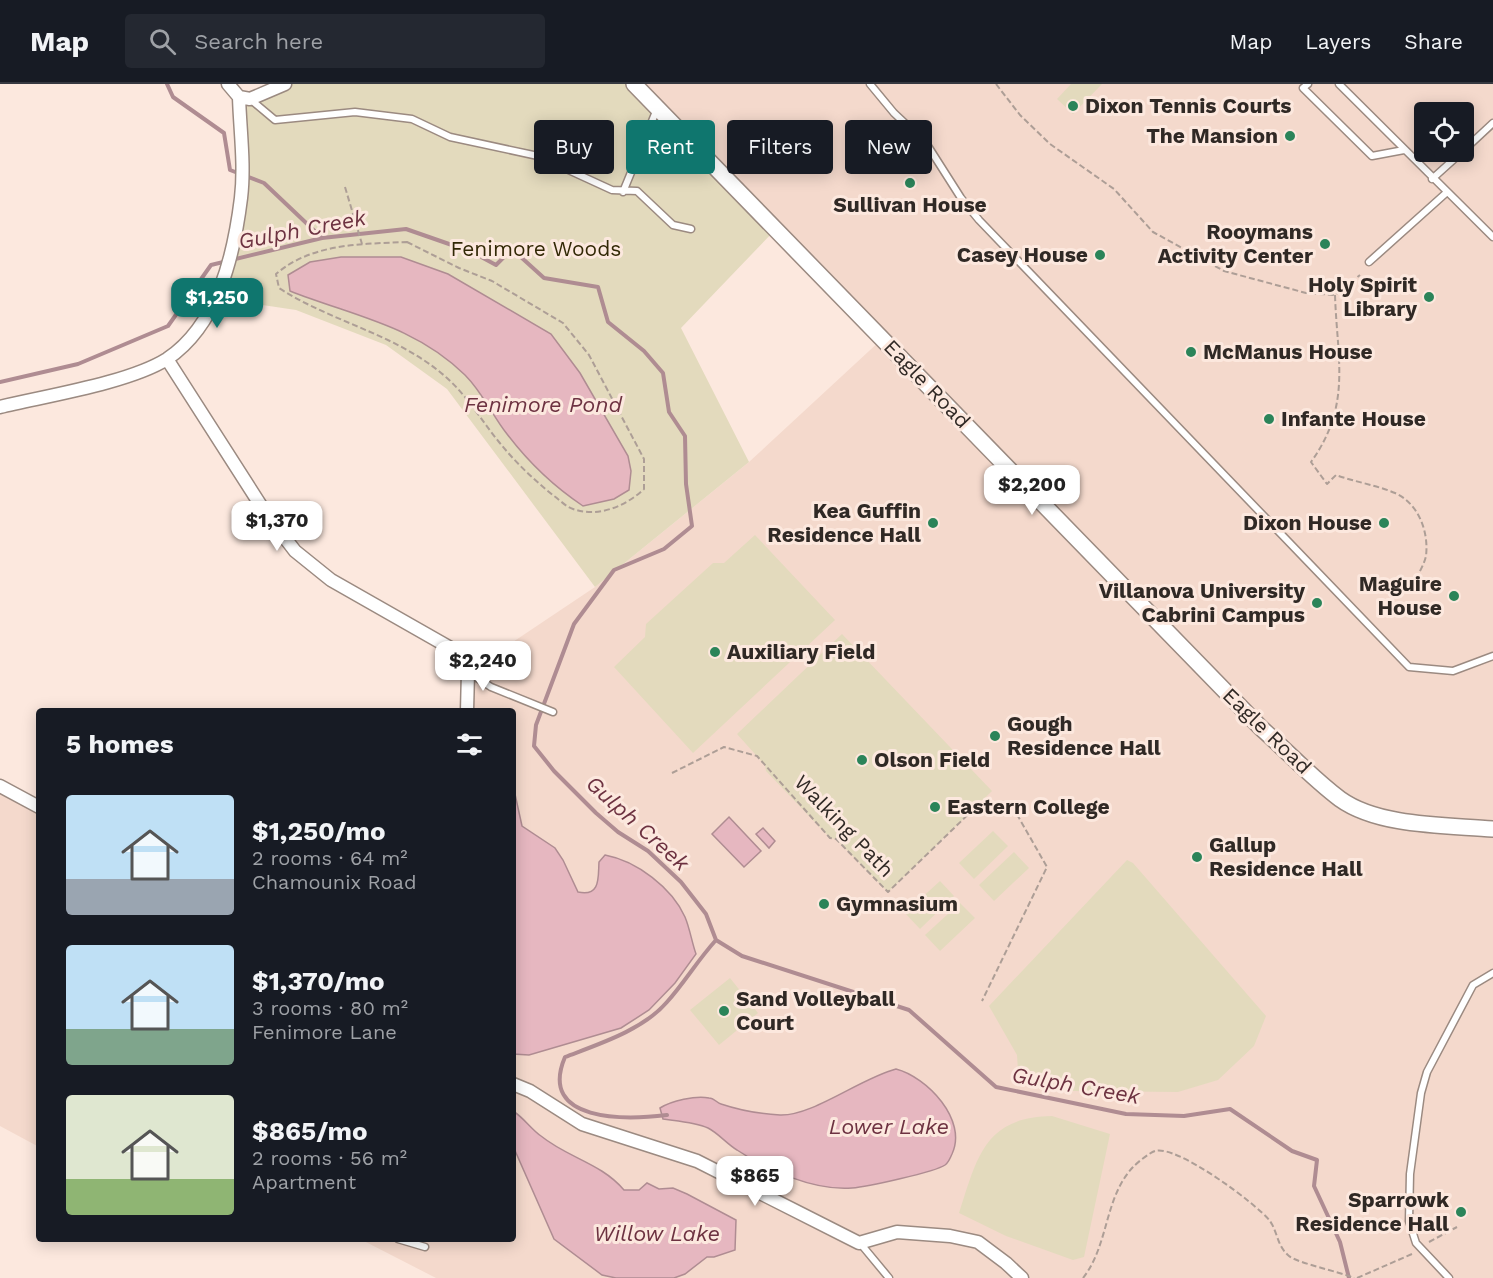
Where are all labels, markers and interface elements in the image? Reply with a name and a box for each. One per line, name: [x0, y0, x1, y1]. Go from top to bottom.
search box: [125, 14, 545, 68]
text: Map: [30, 25, 89, 58]
icon: search: [146, 25, 179, 58]
text: Search here: [194, 29, 323, 54]
text: Map: [1229, 29, 1272, 54]
text: Layers: [1305, 29, 1371, 54]
text: Share: [1404, 29, 1463, 54]
place label: Dixon Tennis Courts: [1085, 93, 1292, 118]
marker: Dixon Tennis Courts: [1066, 99, 1080, 113]
map controls: [1414, 102, 1474, 162]
button: locate: [1414, 102, 1474, 162]
chip: Buy: [534, 120, 614, 174]
chip: Rent: [626, 120, 715, 174]
chip: Filters: [727, 120, 833, 174]
chip: New: [845, 120, 932, 174]
place label: The Mansion: [1146, 123, 1278, 148]
marker: The Mansion: [1283, 129, 1297, 143]
marker: Sullivan House: [903, 176, 917, 190]
place label: Sullivan House: [833, 192, 987, 217]
water label: Gulph Creek: [236, 205, 369, 254]
place label: Rooymans Activity Center: [1158, 219, 1313, 268]
park label: Fenimore Woods: [451, 236, 621, 261]
marker: Rooymans Activity Center: [1318, 237, 1332, 251]
place label: Casey House: [957, 242, 1088, 267]
marker: Casey House: [1093, 248, 1107, 262]
place label: Holy Spirit Library: [1308, 272, 1417, 321]
pin: $1,250: [168, 278, 266, 329]
text: $1,250: [185, 285, 249, 309]
marker: Holy Spirit Library: [1422, 290, 1436, 304]
street label: Eagle Road: [879, 334, 976, 433]
place label: McManus House: [1203, 339, 1373, 364]
marker: McManus House: [1184, 345, 1198, 359]
water label: Fenimore Pond: [464, 392, 623, 417]
place label: Infante House: [1281, 406, 1426, 431]
marker: Infante House: [1262, 412, 1276, 426]
pin: $2,200: [983, 465, 1081, 516]
text: $2,200: [998, 472, 1066, 496]
place label: Kea Guffin Residence Hall: [767, 498, 921, 547]
pin: $1,370: [228, 501, 326, 552]
text: $1,370: [245, 508, 309, 532]
place label: Dixon House: [1243, 510, 1372, 535]
marker: Kea Guffin Residence Hall: [926, 516, 940, 530]
marker: Dixon House: [1377, 516, 1391, 530]
place label: Maguire House: [1359, 571, 1442, 620]
place label: Villanova University Cabrini Campus: [1099, 578, 1305, 627]
marker: Maguire House: [1447, 589, 1461, 603]
marker: Villanova University Cabrini Campus: [1310, 596, 1324, 610]
place label: Auxiliary Field: [727, 639, 875, 664]
pin: $2,240: [434, 641, 532, 692]
marker: Auxiliary Field: [708, 645, 722, 659]
text: $2,240: [449, 648, 517, 672]
street label: Eagle Road: [1218, 682, 1317, 779]
place label: Gough Residence Hall: [1007, 711, 1161, 760]
icon: filters: [453, 728, 486, 761]
text: 5 homes: [66, 729, 174, 759]
marker: Gough Residence Hall: [988, 729, 1002, 743]
place label: Olson Field: [874, 747, 990, 772]
marker: Olson Field: [855, 753, 869, 767]
street label: Walking Path: [789, 769, 899, 882]
water label: Gulph Creek: [581, 771, 695, 877]
place label: Eastern College: [947, 794, 1110, 819]
marker: Eastern College: [928, 800, 942, 814]
text: $1,250/mo: [252, 816, 386, 846]
icon: home: [114, 819, 186, 891]
place label: Gallup Residence Hall: [1209, 832, 1363, 881]
text: 2 rooms · 64 m²: [252, 846, 408, 870]
marker: Gallup Residence Hall: [1190, 850, 1204, 864]
text: Chamounix Road: [252, 870, 416, 894]
place label: Gymnasium: [836, 891, 958, 916]
marker: Gymnasium: [817, 897, 831, 911]
text: $1,370/mo: [252, 966, 385, 996]
icon: home: [114, 969, 186, 1041]
place label: Sand Volleyball Court: [736, 986, 895, 1035]
text: 3 rooms · 80 m²: [252, 996, 408, 1020]
marker: Sand Volleyball Court: [717, 1004, 731, 1018]
text: Fenimore Lane: [252, 1020, 397, 1044]
water label: Gulph Creek: [1010, 1062, 1143, 1109]
water label: Lower Lake: [829, 1114, 949, 1139]
text: $865/mo: [252, 1116, 367, 1146]
icon: home: [114, 1119, 186, 1191]
text: 2 rooms · 56 m²: [252, 1146, 407, 1170]
pin: $865: [719, 1156, 791, 1207]
text: $865: [730, 1163, 780, 1187]
text: Apartment: [252, 1170, 356, 1194]
place label: Sparrowk Residence Hall: [1295, 1187, 1450, 1236]
marker: Sparrowk Residence Hall: [1454, 1205, 1468, 1219]
water label: Willow Lake: [594, 1221, 720, 1246]

